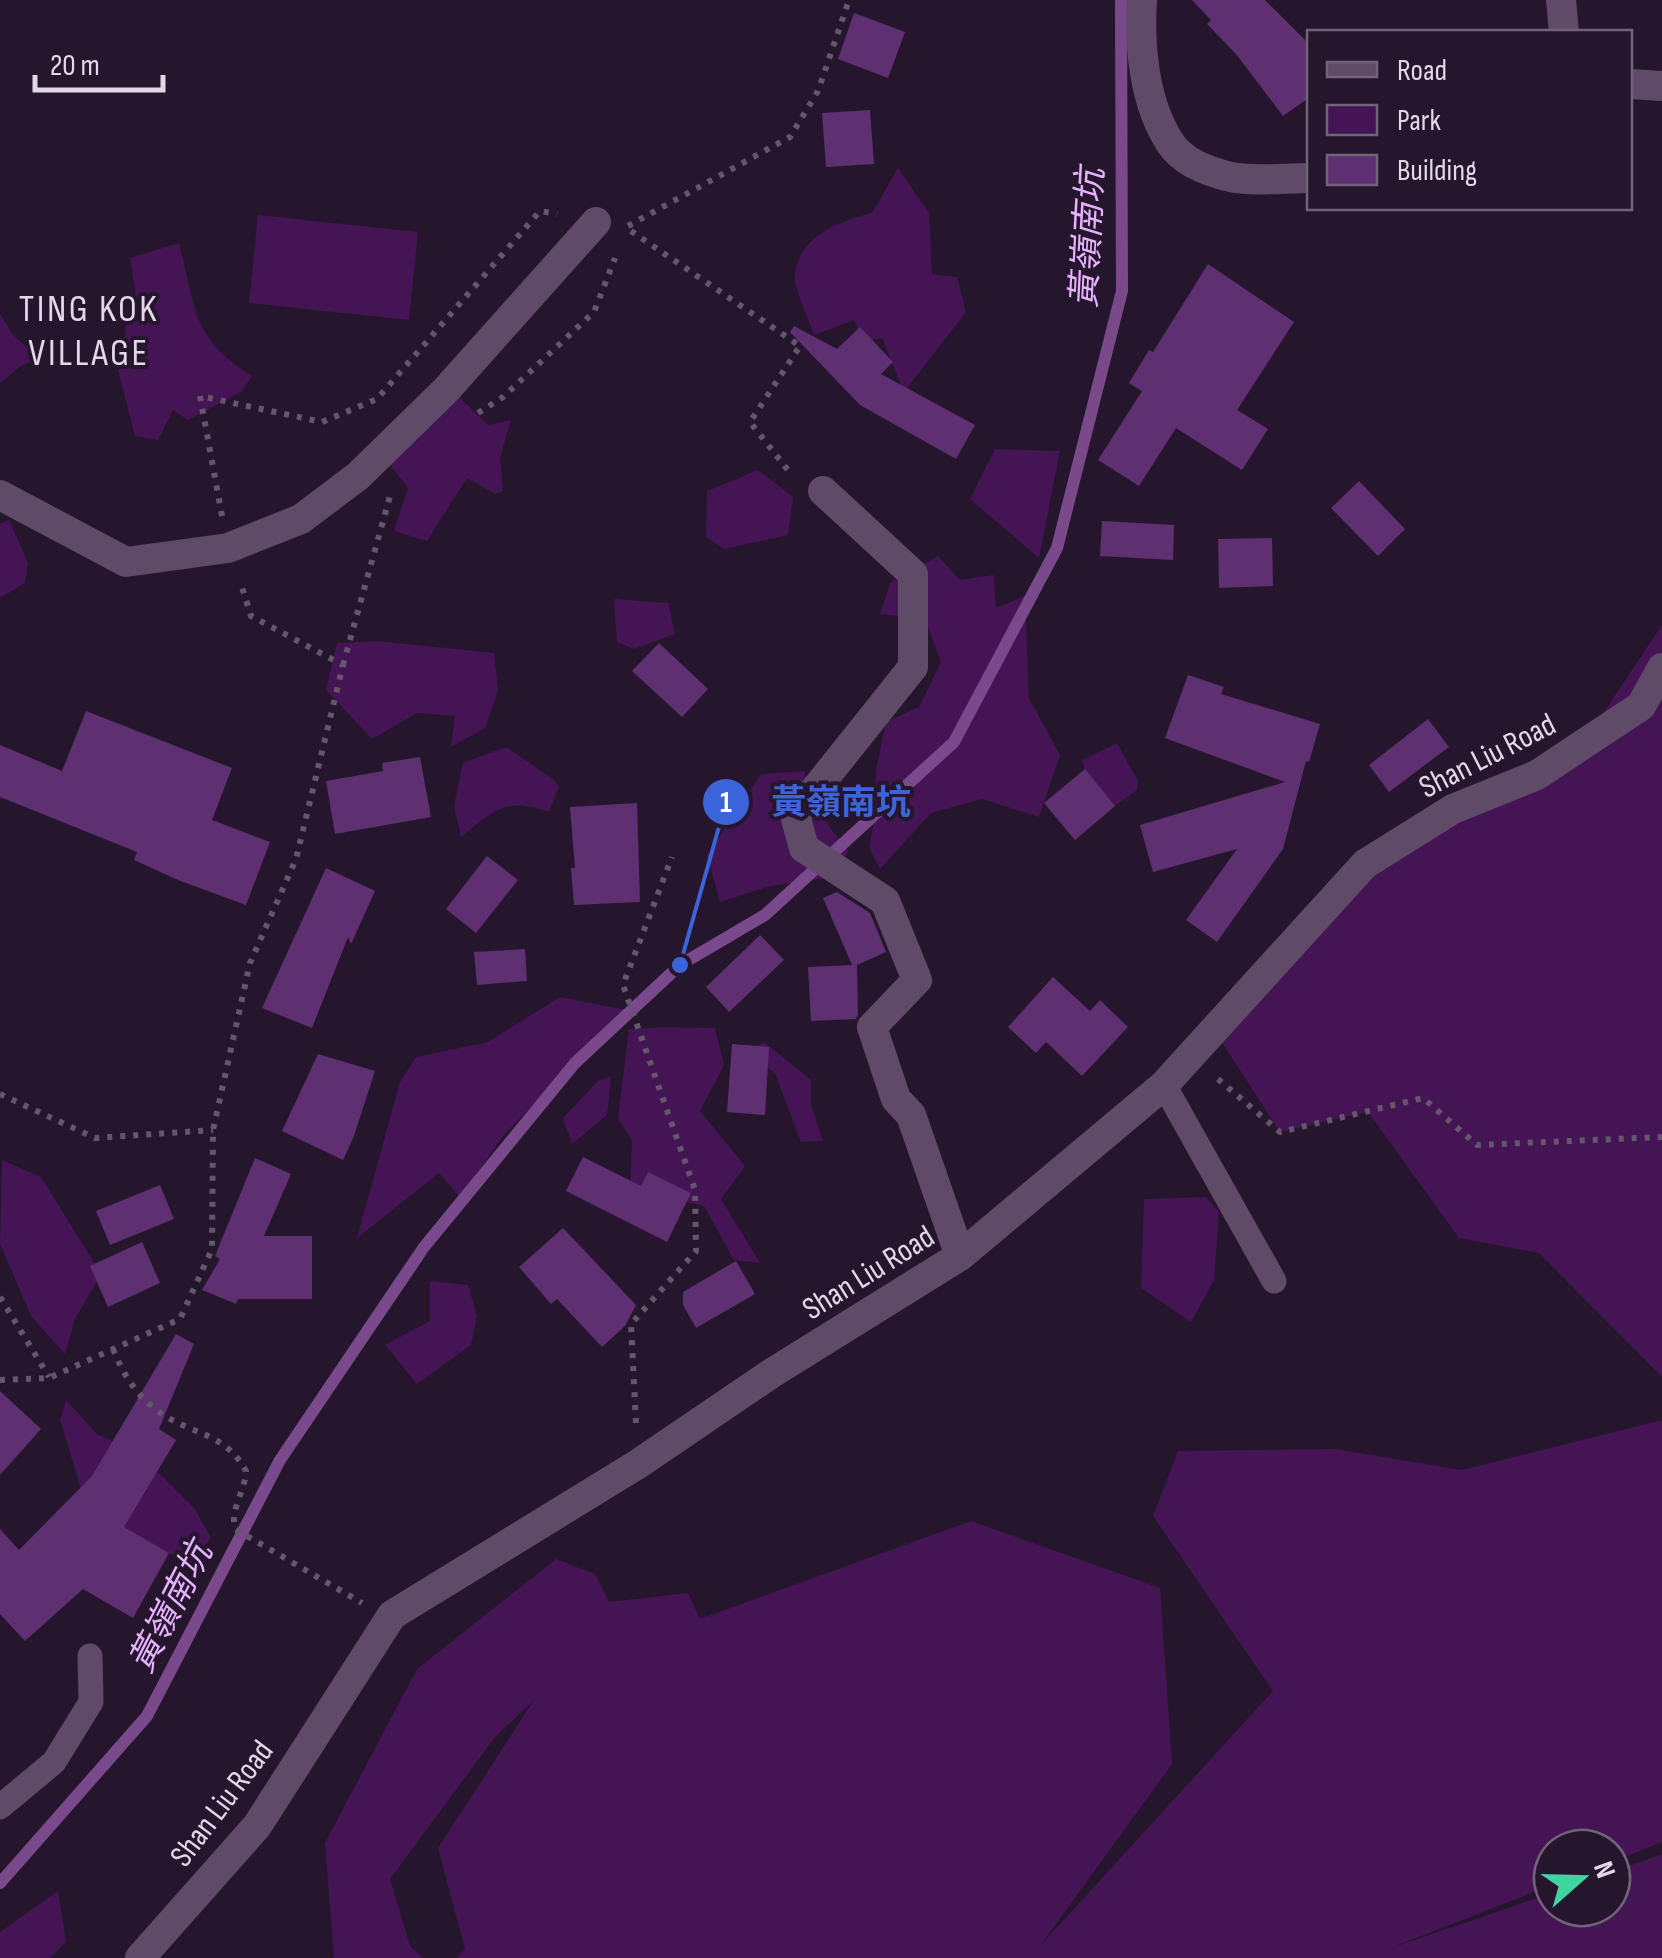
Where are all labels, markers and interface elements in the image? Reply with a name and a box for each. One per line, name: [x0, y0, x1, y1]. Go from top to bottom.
scale bar: [35, 30, 162, 92]
legend: [1307, 30, 1632, 210]
text: 20 m: [50, 48, 100, 84]
text: Road: [1397, 53, 1447, 89]
text: Park: [1397, 103, 1441, 139]
text: Building: [1397, 153, 1477, 189]
water label: 黃嶺南坑: [1063, 162, 1114, 309]
district label: TING KOK VILLAGE: [19, 287, 159, 376]
street label: Shan Liu Road: [1413, 705, 1563, 807]
callout: 黃嶺南坑: [701, 769, 931, 834]
text: 黃嶺南坑: [771, 782, 911, 825]
text: 1: [720, 785, 732, 821]
street label: Shan Liu Road: [796, 1218, 942, 1329]
water label: 黃嶺南坑: [120, 1531, 225, 1680]
street label: Shan Liu Road: [162, 1733, 282, 1875]
north arrow: [1532, 1828, 1632, 1928]
text: N: [1586, 1857, 1622, 1883]

